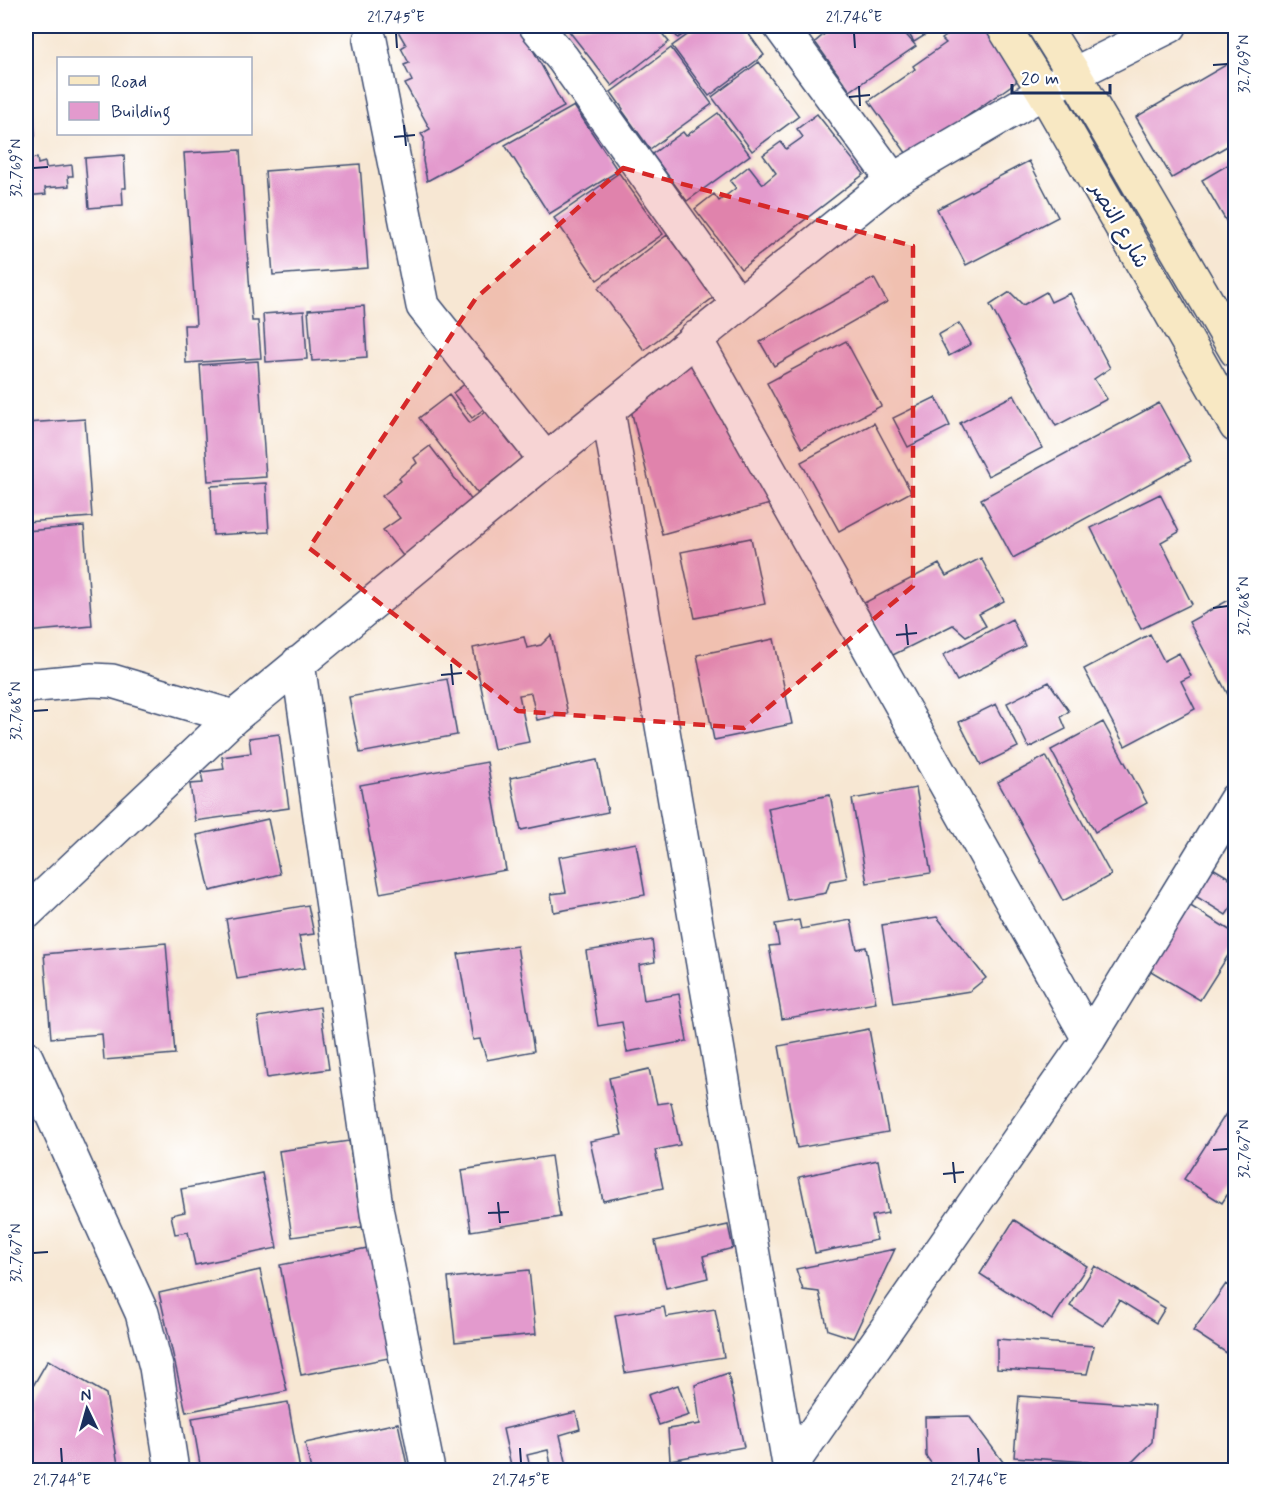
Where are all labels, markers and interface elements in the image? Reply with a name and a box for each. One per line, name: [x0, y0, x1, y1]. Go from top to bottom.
text: 21.745°E: [367, 8, 425, 28]
text: 21.746°E: [826, 8, 882, 28]
text: 32.769°N: [1235, 35, 1255, 93]
legend: [57, 57, 252, 135]
scale bar: [1012, 57, 1110, 95]
text: 20 m: [1021, 67, 1059, 91]
text: Road: [111, 70, 147, 94]
text: Building: [111, 100, 171, 126]
text: 32.769°N: [7, 139, 27, 197]
street label: شارع النصر: [1082, 176, 1155, 274]
text: 32.768°N: [1235, 577, 1255, 635]
text: 32.768°N: [7, 682, 27, 740]
text: 32.767°N: [1235, 1119, 1255, 1179]
text: 32.767°N: [7, 1223, 27, 1283]
north arrow: [57, 1379, 117, 1439]
text: N: [80, 1385, 92, 1406]
text: 21.744°E: [33, 1471, 91, 1491]
text: 21.745°E: [492, 1471, 550, 1491]
text: 21.746°E: [951, 1471, 1007, 1491]

